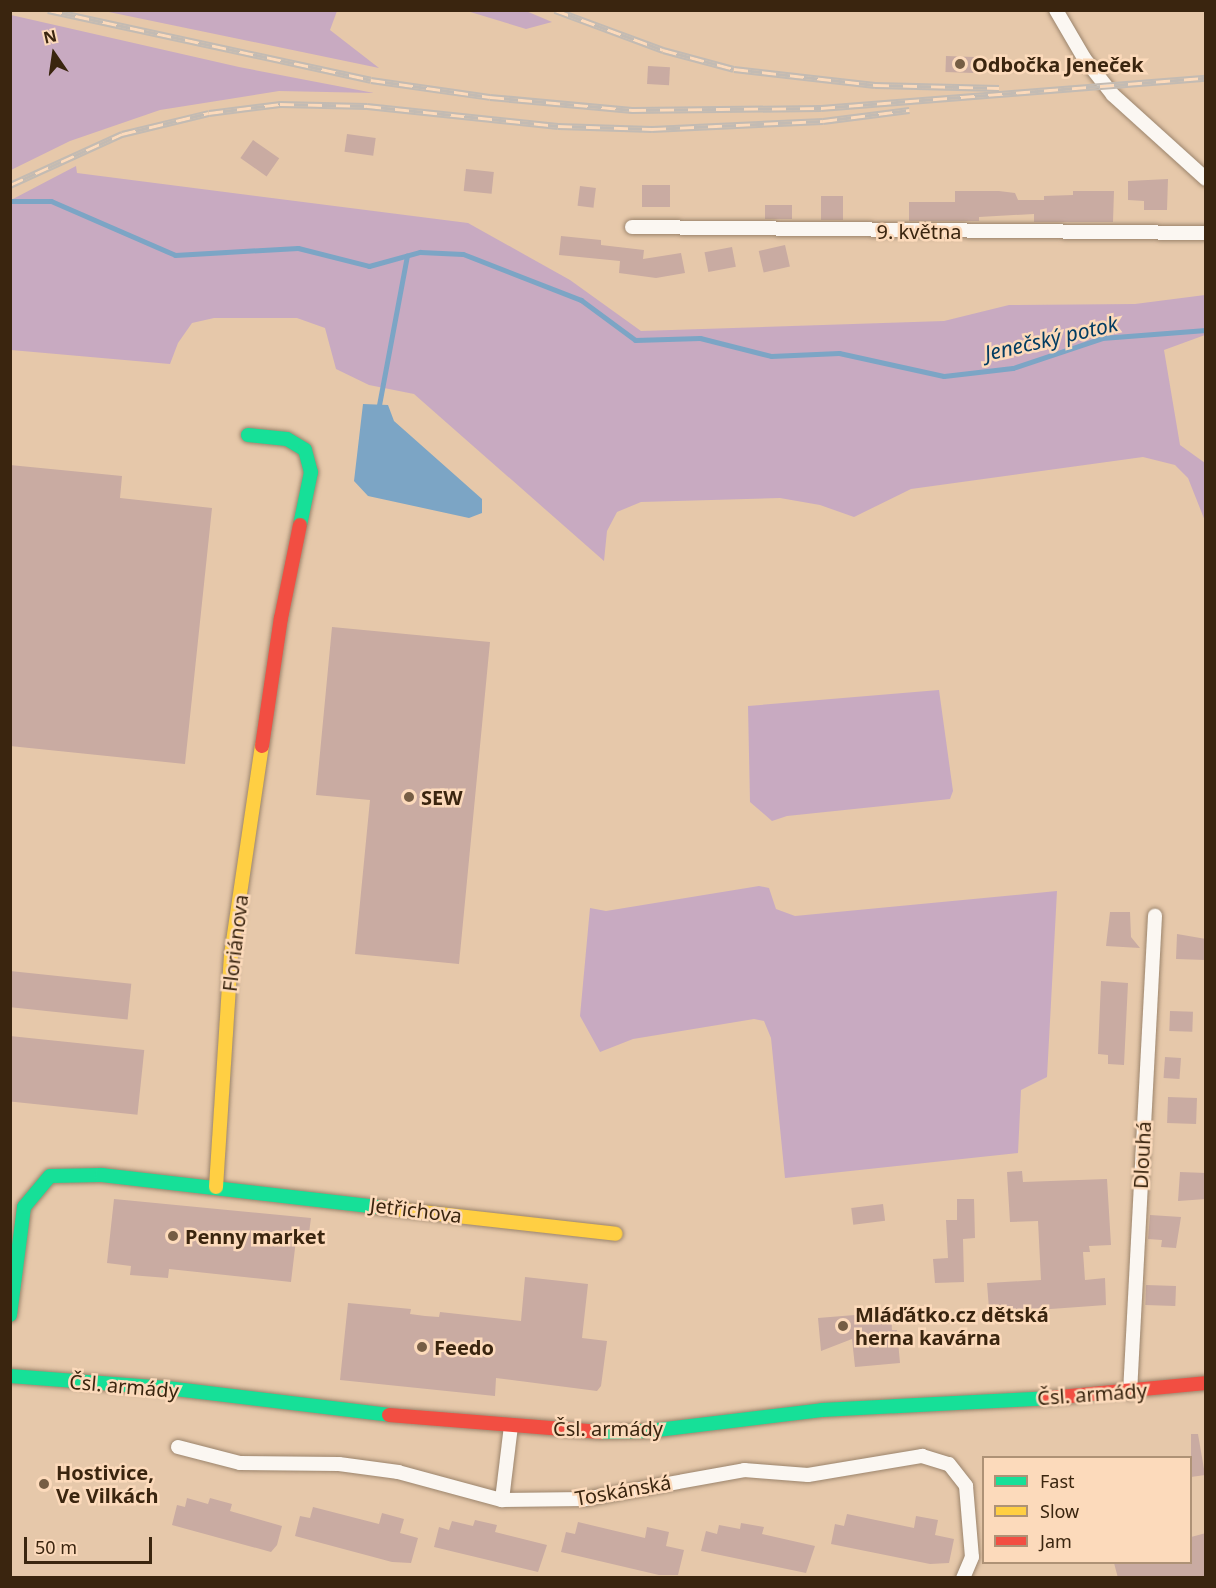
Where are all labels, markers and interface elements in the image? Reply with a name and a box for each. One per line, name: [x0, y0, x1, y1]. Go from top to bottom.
north arrow: [24, 24, 84, 84]
text: N: [41, 24, 59, 49]
place label: Odbočka Jeneček: [972, 52, 1144, 76]
marker: Odbočka Jeneček: [953, 57, 967, 71]
street label: 9. května: [877, 219, 961, 243]
water label: Jenečský potok: [982, 310, 1120, 366]
place label: SEW: [421, 785, 463, 809]
marker: SEW: [402, 790, 416, 804]
street label: Floriánova: [217, 893, 253, 993]
street label: Dlouhá: [1128, 1121, 1156, 1189]
street label: Jetřichova: [369, 1192, 463, 1228]
place label: Penny market: [185, 1224, 325, 1248]
marker: Penny market: [166, 1229, 180, 1243]
place label: Mláďátko.cz dětská herna kavárna: [855, 1302, 1049, 1349]
marker: Mláďátko.cz dětská herna kavárna: [836, 1319, 850, 1333]
place label: Feedo: [434, 1335, 494, 1359]
marker: Feedo: [415, 1340, 429, 1354]
street label: Čsl. armády: [68, 1369, 180, 1403]
street label: Čsl. armády: [1036, 1378, 1148, 1410]
street label: Čsl. armády: [553, 1416, 663, 1440]
legend: [982, 1456, 1192, 1564]
place label: Hostivice, Ve Vilkách: [56, 1460, 158, 1507]
text: Fast: [1040, 1469, 1075, 1493]
street label: Toskánská: [573, 1470, 673, 1510]
marker: Hostivice, Ve Vilkách: [37, 1477, 51, 1491]
text: Slow: [1040, 1499, 1079, 1523]
scale bar: [27, 1525, 154, 1563]
text: Jam: [1040, 1529, 1072, 1553]
text: 50 m: [35, 1535, 77, 1559]

